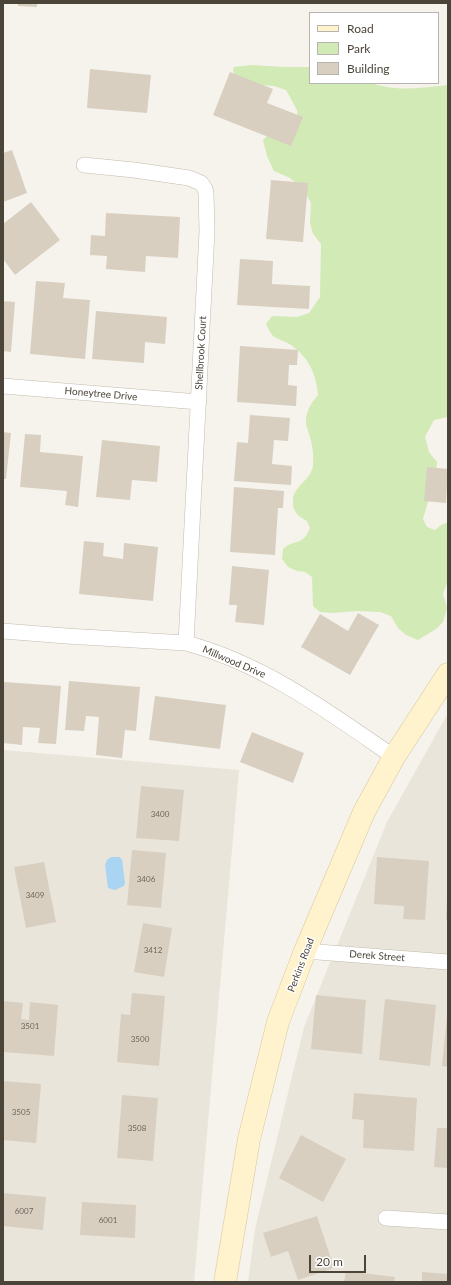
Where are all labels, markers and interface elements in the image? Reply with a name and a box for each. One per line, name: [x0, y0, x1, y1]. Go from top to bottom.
legend: [309, 12, 439, 84]
text: Road: [347, 21, 374, 36]
text: Park: [347, 41, 370, 56]
text: Building: [347, 61, 390, 76]
street label: Shellbrook Court: [193, 316, 209, 390]
street label: Honeytree Drive: [64, 385, 138, 403]
street label: Millwood Drive: [201, 643, 267, 681]
house number: 3400: [151, 809, 169, 819]
house number: 3406: [137, 874, 155, 884]
house number: 3409: [26, 890, 44, 900]
street label: Perkins Road: [285, 936, 317, 994]
house number: 3412: [144, 945, 162, 955]
street label: Derek Street: [349, 948, 405, 964]
house number: 3501: [21, 1021, 39, 1031]
house number: 3500: [131, 1034, 149, 1044]
house number: 3505: [12, 1107, 30, 1117]
house number: 3508: [128, 1123, 146, 1133]
house number: 6007: [15, 1206, 33, 1216]
house number: 6001: [99, 1215, 117, 1225]
scale bar: [311, 1247, 368, 1273]
text: 20 m: [316, 1254, 343, 1269]

